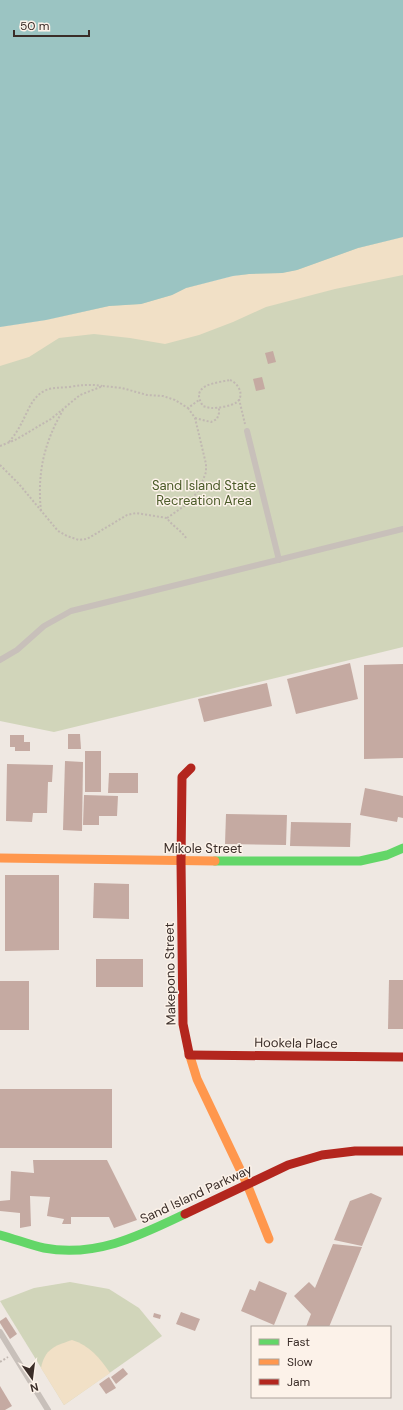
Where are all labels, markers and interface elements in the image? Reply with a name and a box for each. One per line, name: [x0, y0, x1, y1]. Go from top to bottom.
scale bar: [14, 12, 89, 38]
text: 50 m: [20, 18, 49, 34]
park label: Sand Island State Recreation Area: [152, 477, 256, 509]
street label: Mikole Street: [164, 840, 242, 857]
street label: Makepono Street: [161, 922, 179, 1026]
street label: Hookela Place: [254, 1034, 338, 1052]
street label: Sand Island Parkway: [137, 1161, 255, 1227]
legend: [251, 1326, 391, 1398]
text: Fast: [287, 1334, 310, 1350]
text: Slow: [287, 1354, 313, 1370]
north arrow: [12, 1358, 52, 1398]
text: Jam: [287, 1374, 310, 1390]
text: N: [29, 1380, 40, 1395]

